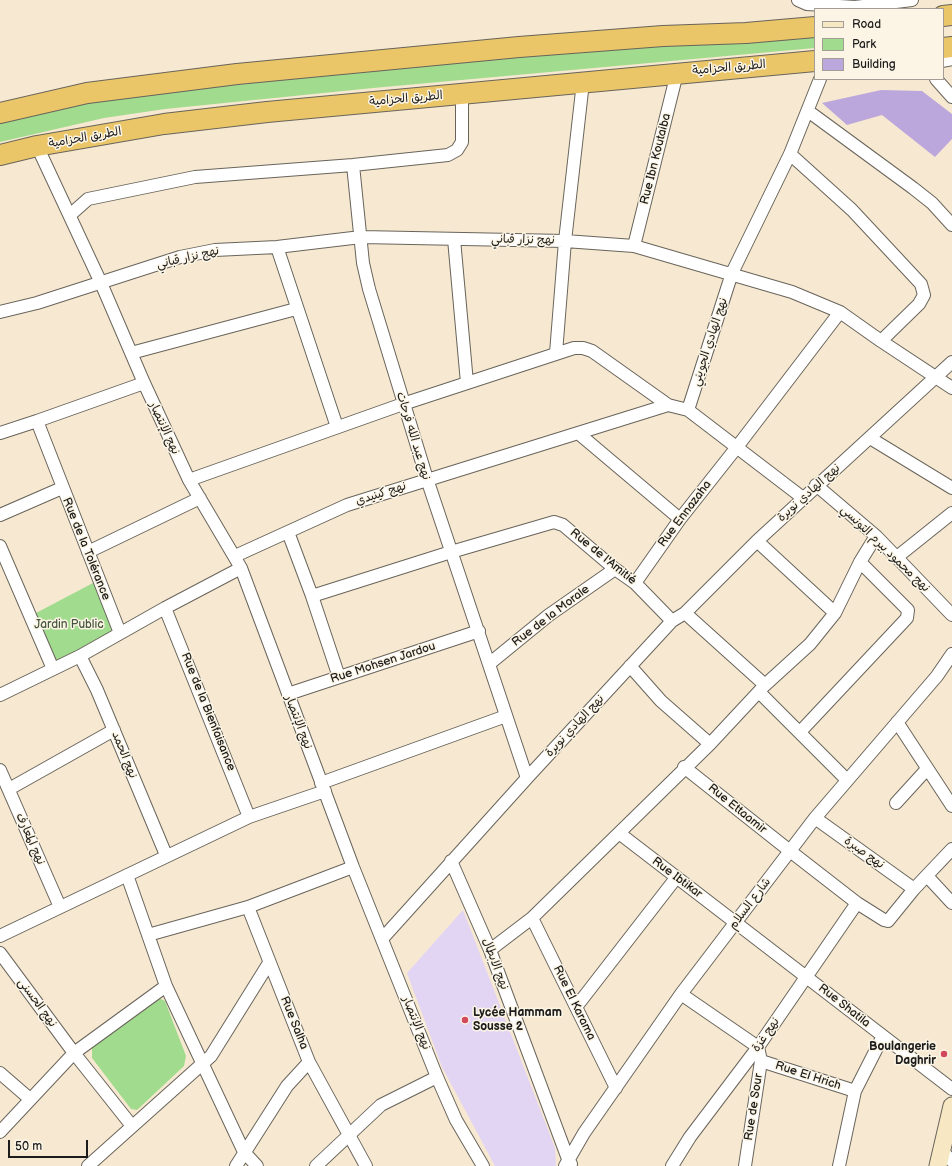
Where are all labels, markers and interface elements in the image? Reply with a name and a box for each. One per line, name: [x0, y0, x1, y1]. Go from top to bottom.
legend: [814, 8, 944, 80]
text: Road: [852, 17, 881, 32]
text: Park: [852, 37, 876, 52]
text: Building: [852, 57, 896, 72]
street label: الطريق الحزامية: [692, 58, 766, 78]
street label: الطريق الحزامية: [369, 89, 443, 109]
street label: Rue Ibn Koutaiba: [638, 112, 674, 206]
street label: الطريق الحزامية: [47, 125, 123, 151]
street label: نهج نزار قباني: [491, 232, 555, 248]
street label: نهج نزار قباني: [155, 244, 221, 272]
street label: نهج الهادي الجويني: [689, 296, 731, 388]
street label: نهج عبد الله فرحات: [393, 390, 433, 482]
street label: نهج الإنتصار: [145, 399, 183, 457]
street label: نهج الهادي نويرة: [775, 461, 843, 525]
street label: Rue Ennazaha: [655, 478, 715, 550]
street label: نهج كينيدي: [354, 479, 408, 509]
street label: Rue de la Tolérance: [59, 496, 113, 602]
street label: نهج محمود بيرم التونسي: [837, 503, 933, 595]
street label: Rue de l'Amitié: [567, 526, 639, 588]
street label: Rue de la Morale: [509, 582, 593, 650]
park label: Jardin Public: [34, 618, 104, 632]
street label: Rue Mohsen Jardou: [329, 639, 437, 687]
street label: Rue de la Bienfaisance: [178, 651, 238, 773]
street label: نهج الهادي نويرة: [543, 692, 607, 760]
street label: نهج الإنتصار: [281, 693, 315, 751]
street label: نهج الحمد: [108, 729, 140, 781]
street label: Rue Ettaamir: [705, 781, 769, 837]
street label: نهج المعارف: [12, 811, 48, 867]
street label: نهج صبرة: [841, 834, 887, 872]
street label: Rue Ibtikar: [649, 854, 705, 902]
street label: شارع السلام: [726, 875, 774, 933]
street label: نهج الابطال: [479, 936, 511, 992]
street label: Rue El Karama: [550, 963, 598, 1043]
street label: نهج الحسنى: [14, 976, 60, 1030]
street label: Rue Shatila: [815, 981, 873, 1031]
street label: Rue Salha: [277, 994, 311, 1052]
street label: نهج الإنتصار: [399, 994, 433, 1052]
place label: Lycée Hammam Sousse 2: [473, 1006, 562, 1034]
marker: Lycée Hammam Sousse 2: [460, 1015, 470, 1025]
street label: نهج غزة: [749, 1015, 783, 1055]
place label: Boulangerie Daghrir: [869, 1040, 936, 1068]
marker: Boulangerie Daghrir: [939, 1049, 949, 1059]
street label: Rue El Hrich: [773, 1059, 843, 1093]
street label: Rue de Sour: [742, 1072, 766, 1142]
scale bar: [10, 1132, 90, 1158]
text: 50 m: [15, 1139, 42, 1154]

